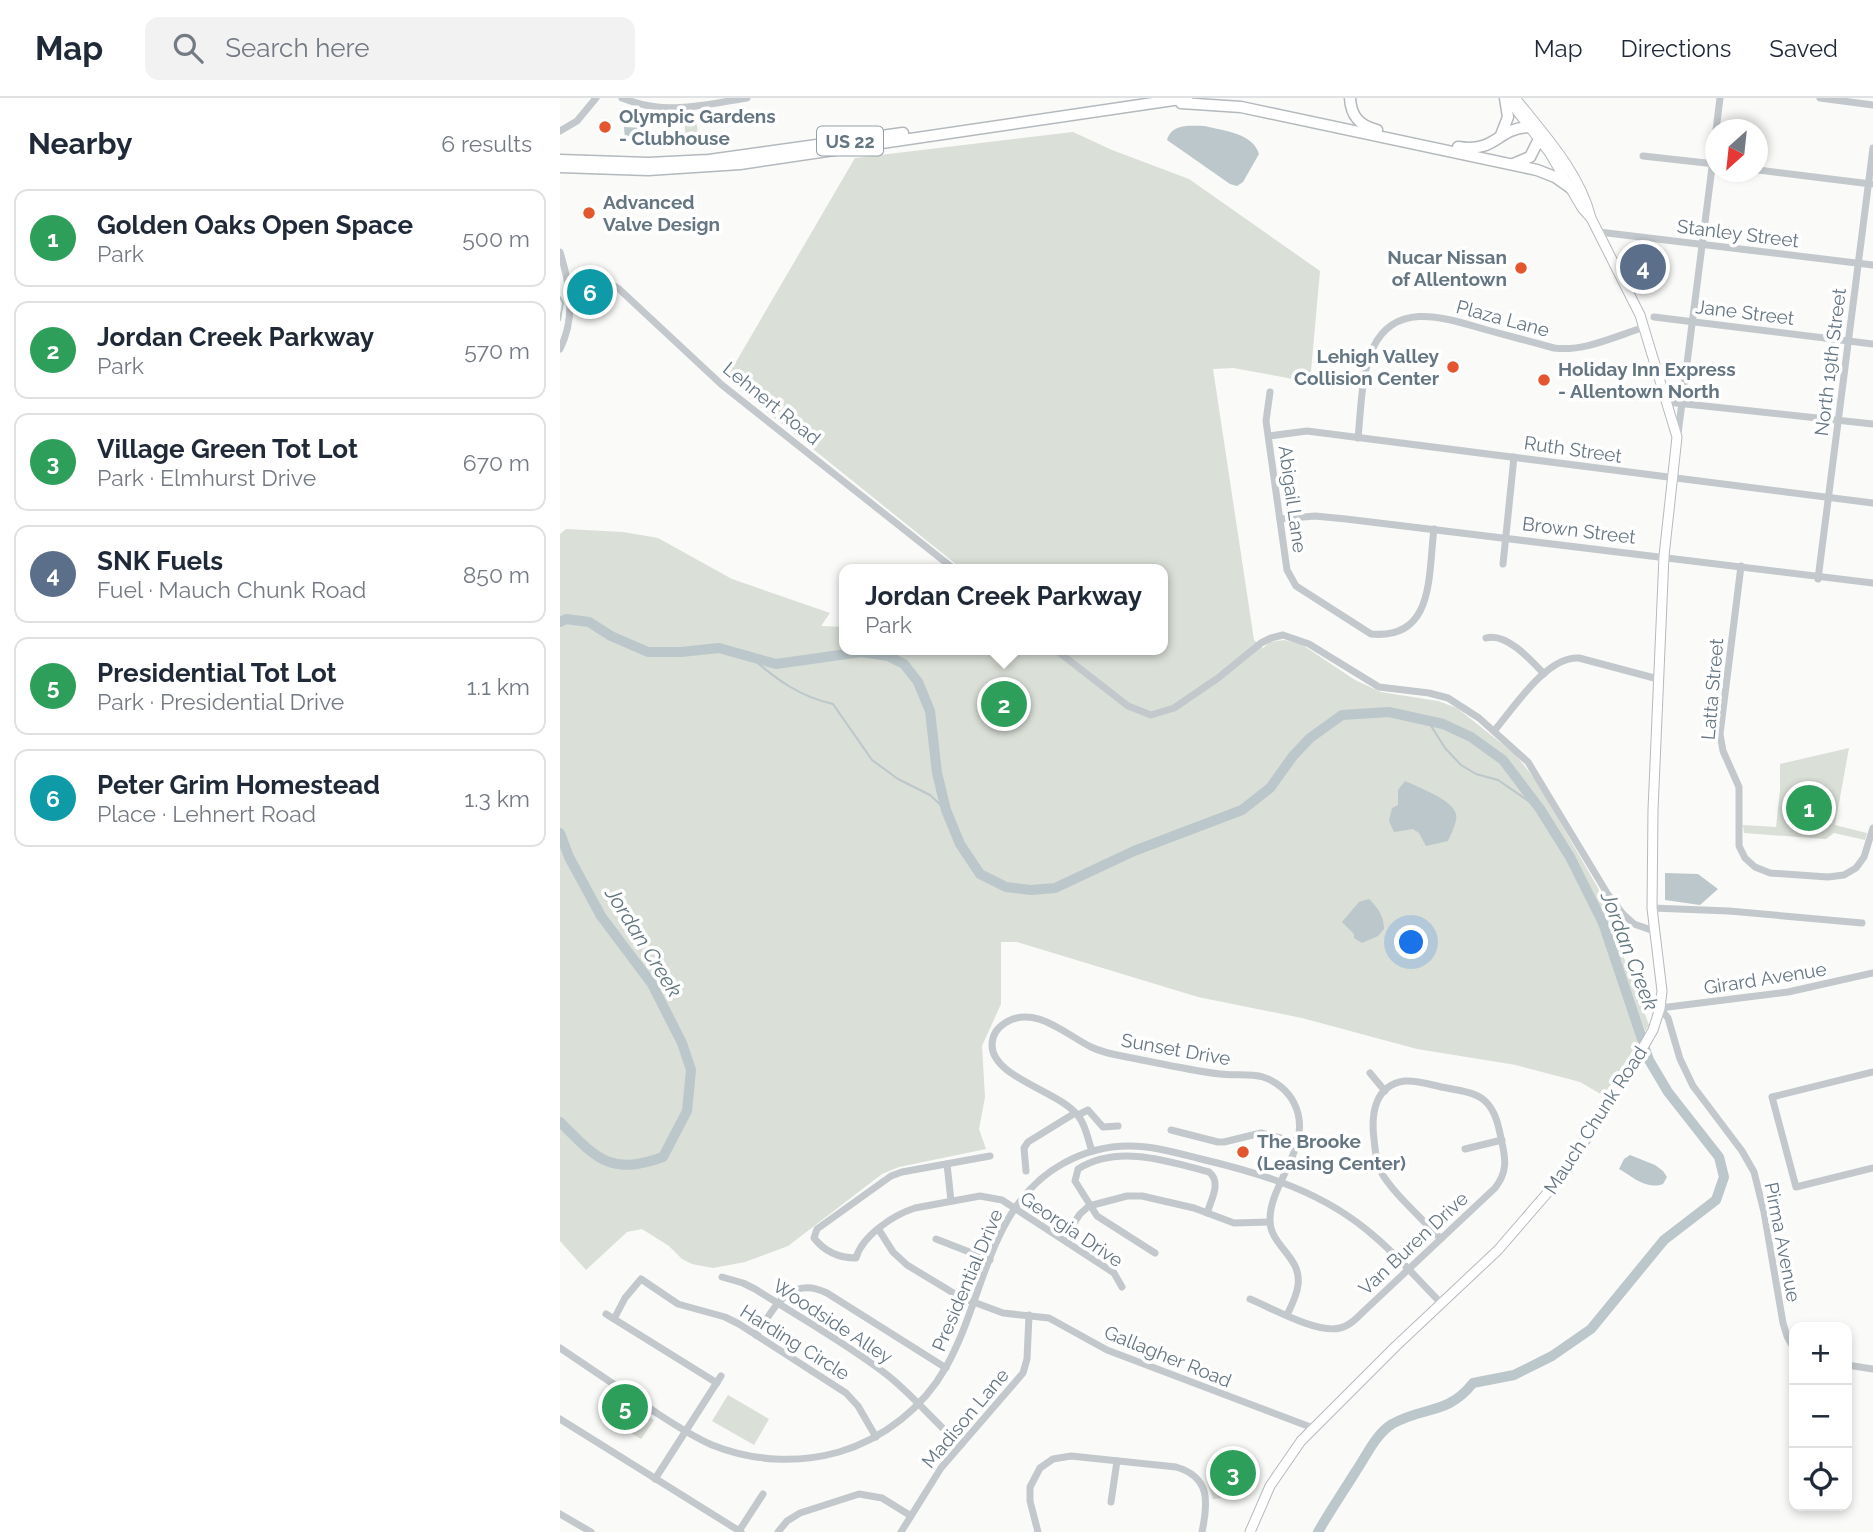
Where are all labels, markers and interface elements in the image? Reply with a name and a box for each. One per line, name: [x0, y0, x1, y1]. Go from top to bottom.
search box: [145, 17, 635, 80]
text: Map: [35, 29, 103, 68]
icon: search: [169, 29, 207, 67]
text: Search here: [225, 33, 370, 63]
text: Map: [1534, 34, 1583, 63]
text: Directions: [1621, 34, 1731, 63]
text: Saved: [1769, 34, 1838, 63]
place label: Olympic Gardens - Clubhouse: [619, 105, 776, 149]
marker: Olympic Gardens - Clubhouse: [597, 119, 613, 135]
north arrow: [1705, 119, 1768, 182]
text: Nearby: [28, 126, 132, 161]
road number: US 22: [817, 126, 883, 156]
text: 6 results: [441, 130, 532, 157]
place label: Advanced Valve Design: [603, 191, 720, 235]
marker: Advanced Valve Design: [581, 205, 597, 221]
text: Golden Oaks Open Space: [97, 210, 413, 240]
street label: Stanley Street: [1676, 215, 1801, 251]
text: 1: [47, 225, 59, 252]
text: 500 m: [462, 225, 530, 252]
text: Park: [97, 240, 144, 267]
pin: 4: [1620, 241, 1666, 293]
place label: Nucar Nissan of Allentown: [1387, 246, 1507, 290]
marker: Nucar Nissan of Allentown: [1513, 260, 1529, 276]
pin: 6: [567, 266, 613, 318]
street label: North 19th Street: [1810, 286, 1850, 437]
street label: Plaza Lane: [1454, 295, 1552, 341]
street label: Jane Street: [1694, 295, 1796, 329]
text: Jordan Creek Parkway: [97, 322, 374, 352]
text: 2: [47, 337, 59, 364]
text: 570 m: [464, 337, 530, 364]
place label: Lehigh Valley Collision Center: [1294, 345, 1440, 389]
text: Park: [97, 352, 144, 379]
street label: Lehnert Road: [719, 357, 825, 449]
place label: Holiday Inn Express - Allentown North: [1558, 358, 1736, 402]
marker: Lehigh Valley Collision Center: [1445, 359, 1461, 375]
marker: Holiday Inn Express - Allentown North: [1536, 372, 1552, 388]
street label: Ruth Street: [1523, 431, 1624, 467]
text: Village Green Tot Lot: [97, 434, 358, 464]
street label: Abigail Lane: [1275, 444, 1311, 554]
text: 3: [47, 449, 59, 476]
text: 670 m: [463, 449, 530, 476]
text: Park · Elmhurst Drive: [97, 464, 316, 491]
street label: Brown Street: [1521, 512, 1638, 548]
text: SNK Fuels: [97, 546, 223, 576]
text: 4: [46, 561, 60, 588]
text: 850 m: [463, 561, 530, 588]
popup: [839, 564, 1168, 655]
text: Fuel · Mauch Chunk Road: [97, 576, 366, 603]
text: Jordan Creek Parkway: [865, 581, 1142, 611]
text: Park: [865, 611, 912, 638]
street label: Latta Street: [1697, 637, 1727, 741]
text: Presidential Tot Lot: [97, 658, 337, 688]
text: 5: [47, 673, 59, 700]
text: 1.1 km: [467, 673, 530, 700]
pin: 2: [981, 678, 1027, 730]
text: Park · Presidential Drive: [97, 688, 344, 715]
text: Peter Grim Homestead: [97, 770, 380, 800]
pin: 1: [1786, 782, 1832, 834]
text: 6: [46, 785, 60, 812]
text: 1.3 km: [464, 785, 530, 812]
text: Place · Lehnert Road: [97, 800, 316, 827]
water label: Jordan Creek: [600, 881, 688, 1002]
water label: Jordan Creek: [1596, 887, 1664, 1014]
your location: [1394, 925, 1428, 959]
street label: Girard Avenue: [1702, 957, 1828, 999]
street label: Sunset Drive: [1120, 1029, 1232, 1069]
street label: Mauch Chunk Road: [1539, 1042, 1651, 1198]
place label: The Brooke (Leasing Center): [1257, 1130, 1406, 1174]
marker: The Brooke (Leasing Center): [1235, 1144, 1251, 1160]
street label: Pirma Avenue: [1761, 1180, 1805, 1304]
street label: Georgia Drive: [1017, 1187, 1127, 1271]
street label: Van Buren Drive: [1354, 1187, 1472, 1299]
street label: Presidential Drive: [927, 1206, 1007, 1354]
street label: Woodside Alley: [769, 1274, 897, 1368]
street label: Harding Circle: [736, 1300, 854, 1384]
street label: Gallagher Road: [1101, 1320, 1235, 1392]
map controls: [1789, 1322, 1852, 1511]
button: +: [1789, 1322, 1852, 1385]
street label: Madison Lane: [917, 1364, 1013, 1472]
pin: 5: [602, 1381, 648, 1433]
button: −: [1789, 1385, 1852, 1448]
pin: 3: [1210, 1447, 1256, 1499]
button: locate: [1789, 1448, 1852, 1511]

